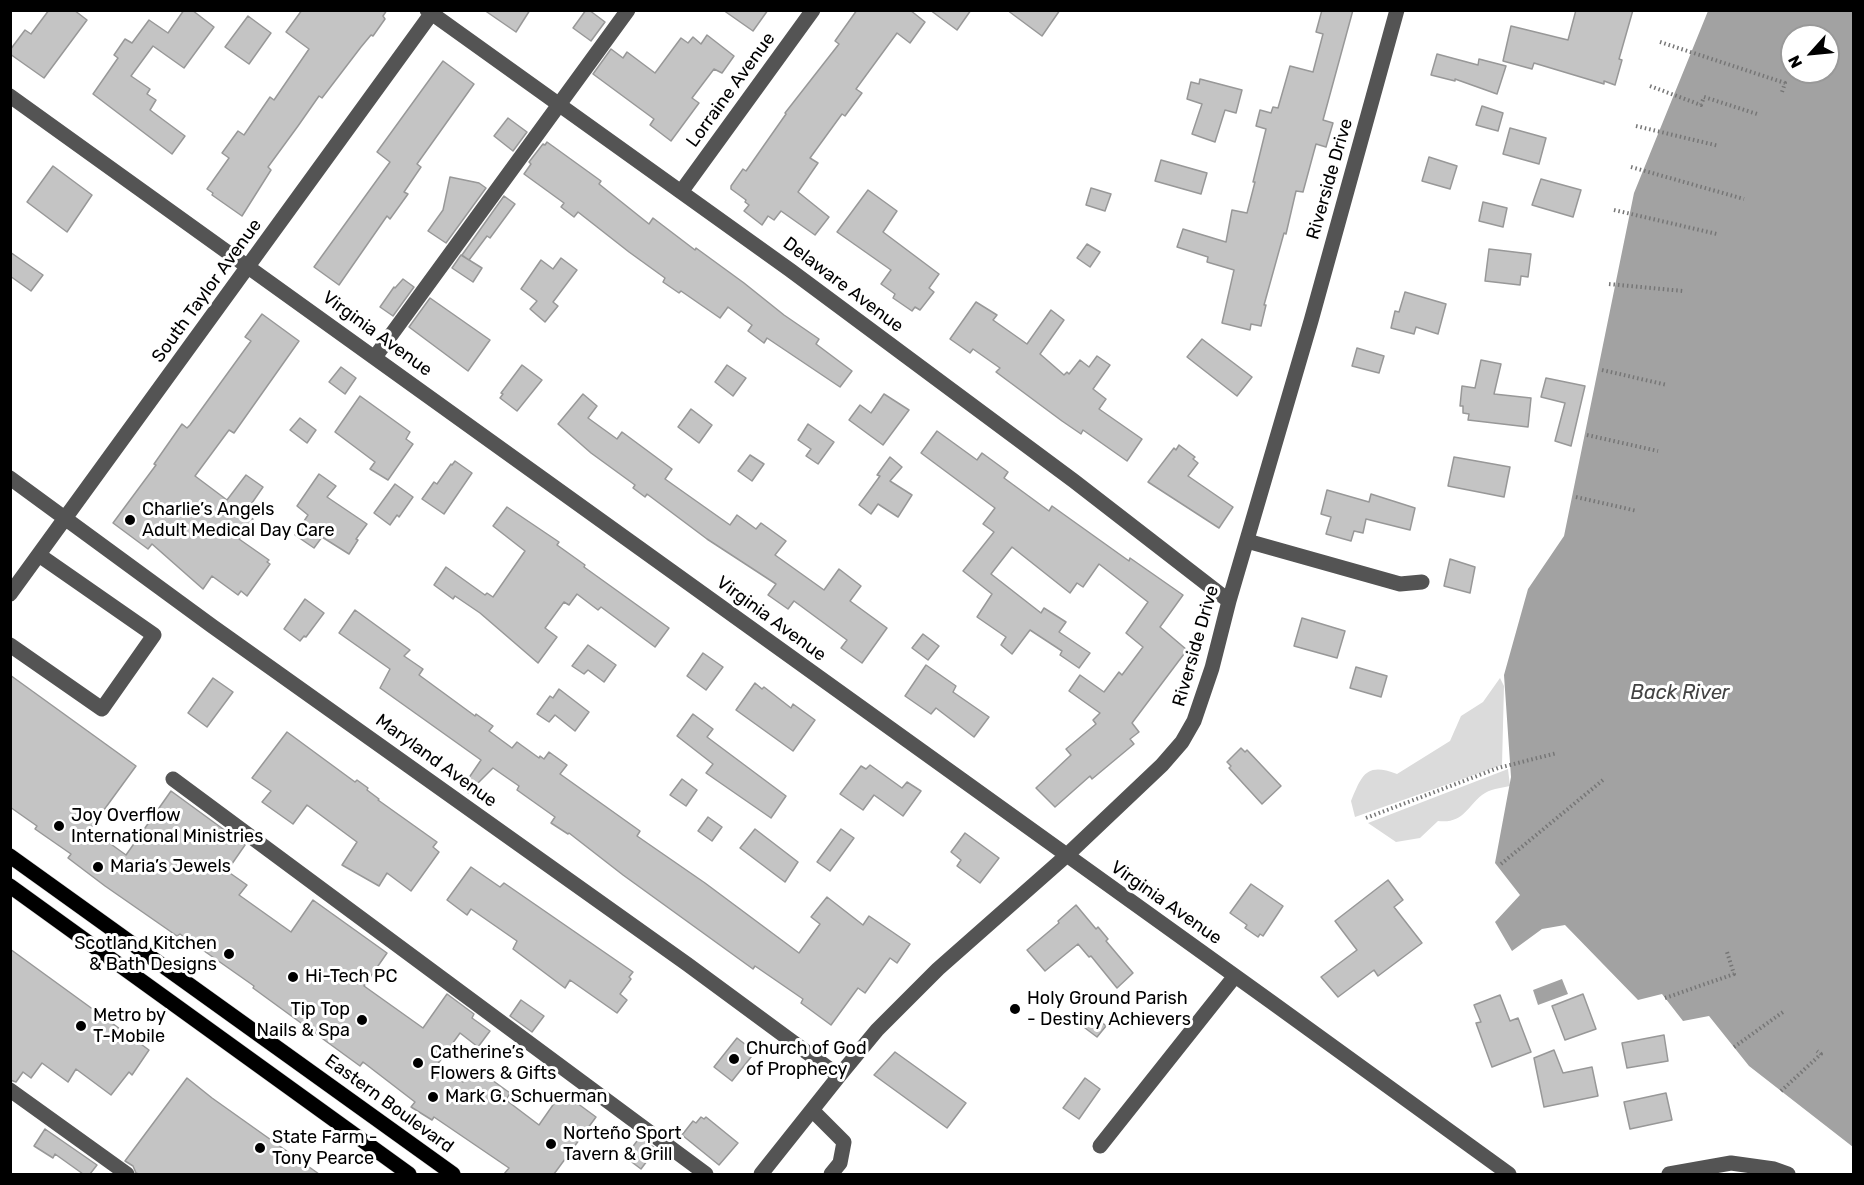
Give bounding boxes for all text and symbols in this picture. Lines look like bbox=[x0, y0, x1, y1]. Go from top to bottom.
north arrow bbox=[1780, 24, 1840, 84]
street label: Lorraine Avenue bbox=[682, 28, 780, 152]
text: N bbox=[1784, 52, 1806, 71]
street label: Riverside Drive bbox=[1302, 116, 1358, 242]
street label: South Taylor Avenue bbox=[148, 215, 266, 367]
street label: Delaware Avenue bbox=[779, 233, 907, 337]
street label: Virginia Avenue bbox=[318, 287, 436, 381]
place label: Charlie’s Angels Adult Medical Day Care bbox=[142, 499, 335, 542]
marker: Charlie’s Angels Adult Medical Day Care bbox=[123, 513, 137, 527]
street label: Virginia Avenue bbox=[712, 572, 830, 666]
street label: Riverside Drive bbox=[1168, 583, 1224, 709]
water label: Back River bbox=[1631, 681, 1729, 705]
street label: Maryland Avenue bbox=[371, 710, 501, 812]
place label: Joy Overflow International Ministries bbox=[71, 805, 263, 848]
marker: Joy Overflow International Ministries bbox=[52, 819, 66, 833]
place label: Maria’s Jewels bbox=[110, 856, 231, 878]
street label: Virginia Avenue bbox=[1106, 857, 1226, 949]
marker: Maria’s Jewels bbox=[91, 860, 105, 874]
place label: Scotland Kitchen & Bath Designs bbox=[74, 933, 217, 976]
marker: Scotland Kitchen & Bath Designs bbox=[222, 947, 236, 961]
place label: Hi-Tech PC bbox=[305, 966, 397, 988]
marker: Hi-Tech PC bbox=[286, 970, 300, 984]
place label: Holy Ground Parish - Destiny Achievers bbox=[1027, 988, 1191, 1030]
place label: Tip Top Nails & Spa bbox=[256, 999, 350, 1042]
marker: Holy Ground Parish - Destiny Achievers bbox=[1008, 1002, 1022, 1016]
place label: Metro by T-Mobile bbox=[93, 1005, 166, 1048]
marker: Tip Top Nails & Spa bbox=[355, 1013, 369, 1027]
marker: Metro by T-Mobile bbox=[74, 1019, 88, 1033]
place label: Church of God of Prophecy bbox=[746, 1038, 867, 1080]
place label: Catherine’s Flowers & Gifts bbox=[430, 1042, 556, 1084]
street label: Eastern Boulevard bbox=[321, 1050, 457, 1158]
marker: Church of God of Prophecy bbox=[727, 1052, 741, 1066]
marker: Catherine’s Flowers & Gifts bbox=[411, 1056, 425, 1070]
place label: Mark G. Schuerman bbox=[445, 1086, 607, 1108]
marker: Mark G. Schuerman bbox=[426, 1090, 440, 1104]
place label: Norteño Sport Tavern & Grill bbox=[563, 1123, 682, 1166]
place label: State Farm - Tony Pearce bbox=[272, 1127, 378, 1170]
marker: Norteño Sport Tavern & Grill bbox=[544, 1137, 558, 1151]
marker: State Farm - Tony Pearce bbox=[253, 1141, 267, 1155]

